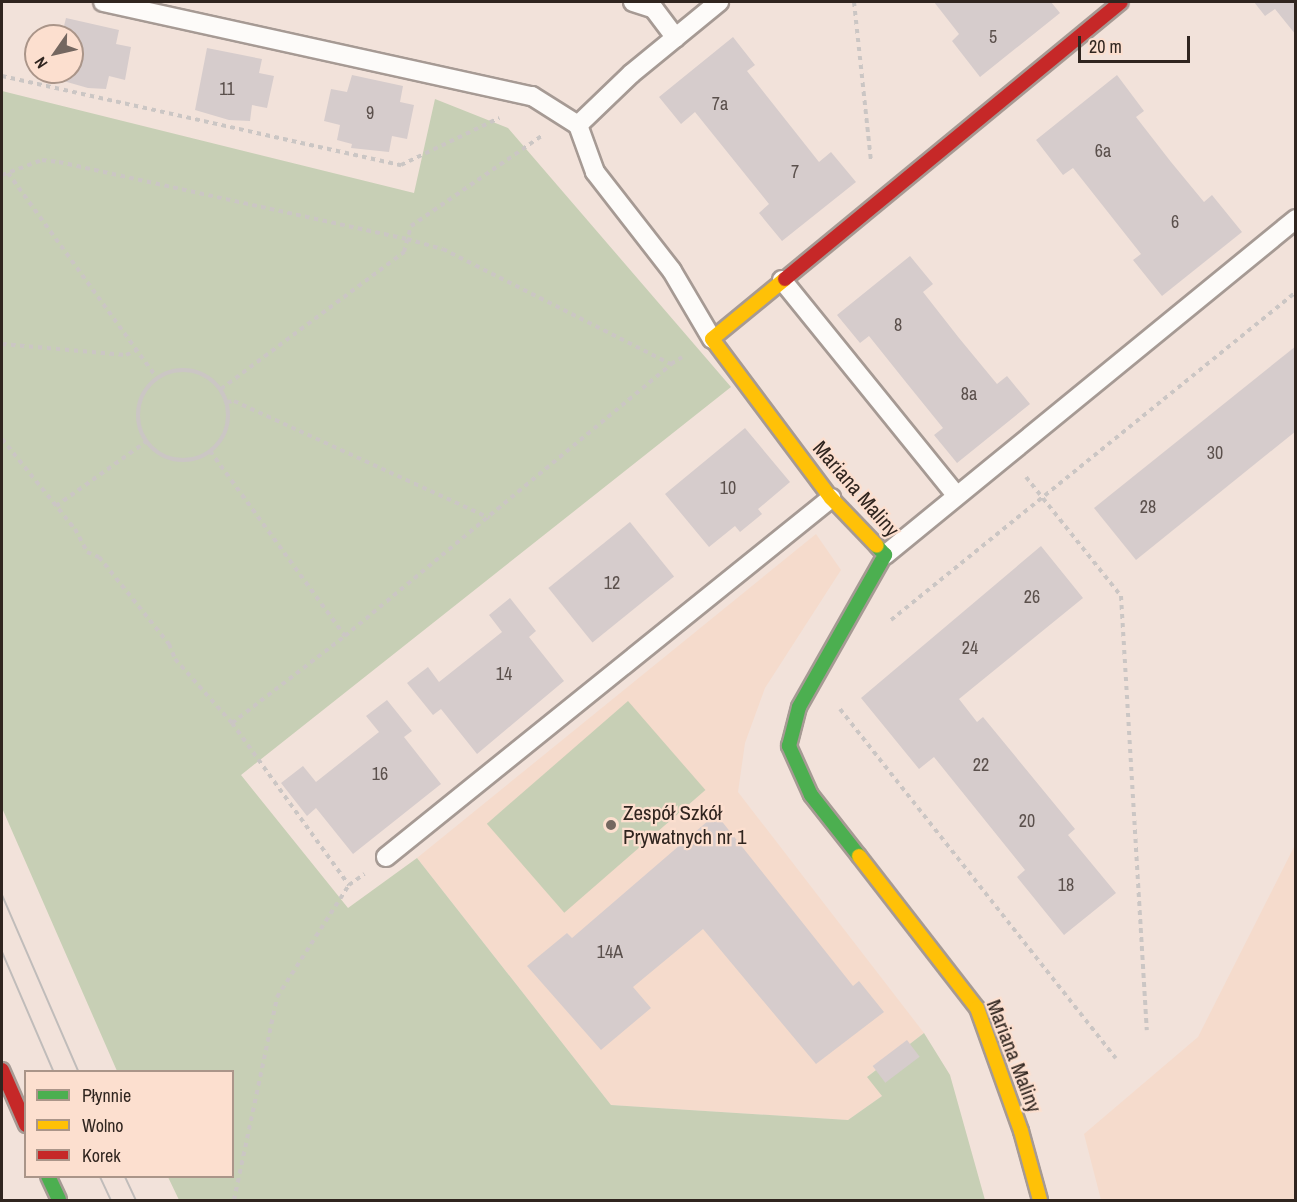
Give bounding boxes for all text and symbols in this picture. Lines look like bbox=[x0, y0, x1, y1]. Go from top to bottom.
north arrow bbox=[24, 24, 84, 84]
scale bar bbox=[1081, 24, 1194, 62]
house number: 5 bbox=[989, 26, 997, 48]
text: 20 m bbox=[1089, 34, 1122, 59]
text: N bbox=[29, 53, 53, 73]
house number: 11 bbox=[219, 78, 235, 100]
house number: 7a bbox=[712, 93, 728, 115]
house number: 9 bbox=[366, 102, 374, 124]
house number: 6a bbox=[1095, 140, 1111, 162]
house number: 7 bbox=[791, 161, 799, 183]
house number: 6 bbox=[1171, 211, 1179, 233]
house number: 8 bbox=[894, 314, 902, 336]
house number: 8a bbox=[961, 383, 977, 405]
street label: Mariana Maliny bbox=[808, 436, 904, 542]
house number: 30 bbox=[1207, 442, 1223, 464]
house number: 10 bbox=[720, 477, 736, 499]
house number: 28 bbox=[1140, 496, 1156, 518]
house number: 12 bbox=[604, 572, 620, 594]
house number: 26 bbox=[1024, 586, 1040, 608]
house number: 24 bbox=[962, 637, 978, 659]
house number: 14 bbox=[496, 663, 512, 685]
house number: 22 bbox=[973, 754, 989, 776]
house number: 16 bbox=[372, 763, 388, 785]
place label: Zespół Szkół Prywatnych nr 1 bbox=[623, 800, 746, 850]
house number: 20 bbox=[1019, 810, 1035, 832]
marker: Zespół Szkół Prywatnych nr 1 bbox=[604, 818, 618, 832]
house number: 18 bbox=[1058, 874, 1074, 896]
house number: 14A bbox=[597, 941, 623, 963]
street label: Mariana Maliny bbox=[981, 996, 1047, 1116]
legend bbox=[24, 1070, 234, 1178]
text: Płynnie bbox=[82, 1083, 131, 1108]
text: Wolno bbox=[82, 1113, 124, 1138]
text: Korek bbox=[82, 1143, 121, 1168]

